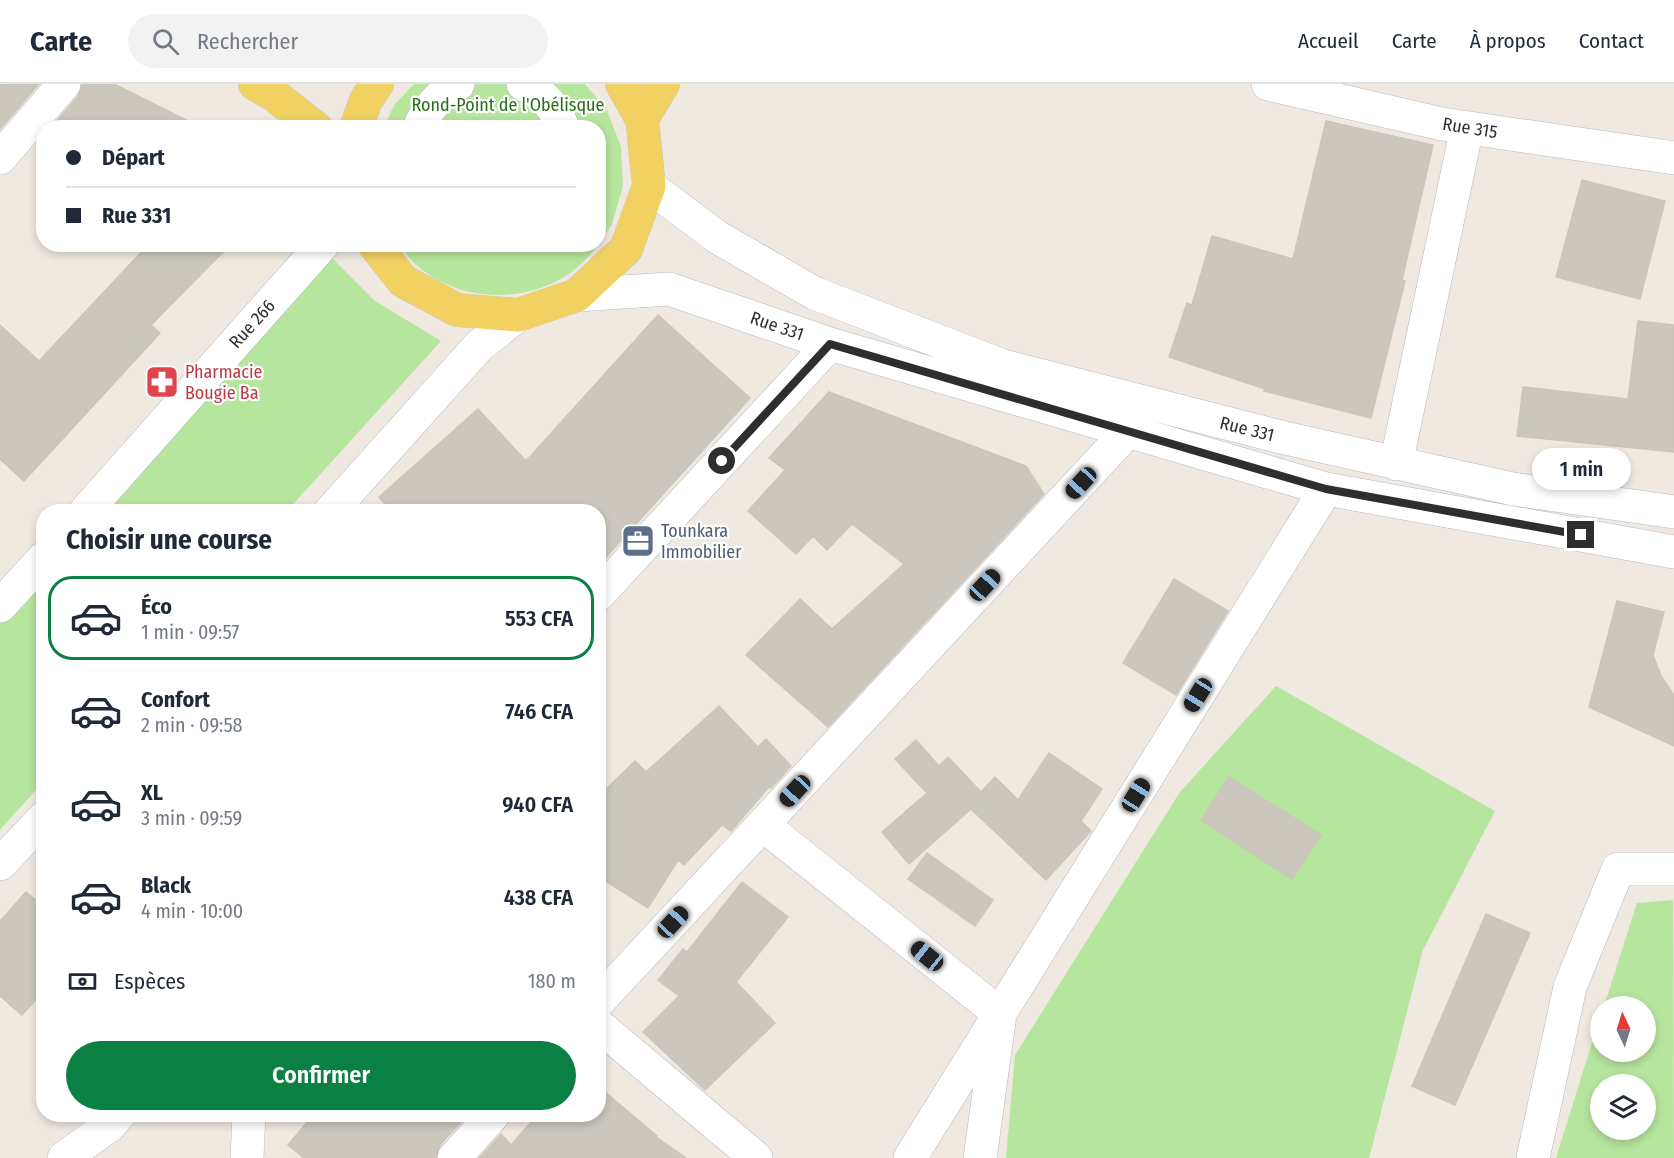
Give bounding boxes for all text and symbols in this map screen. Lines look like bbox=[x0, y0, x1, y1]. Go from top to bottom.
search box bbox=[128, 14, 548, 68]
text: Carte bbox=[30, 25, 92, 58]
icon: search bbox=[149, 25, 182, 58]
text: Rechercher bbox=[197, 28, 298, 55]
text: Accueil bbox=[1298, 28, 1359, 54]
text: Carte bbox=[1392, 28, 1437, 54]
text: À propos bbox=[1470, 28, 1546, 54]
text: Contact bbox=[1579, 28, 1644, 54]
park label: Rond-Point de l'Obélisque bbox=[412, 94, 605, 116]
street label: Rue 315 bbox=[1441, 113, 1499, 143]
text: Départ bbox=[102, 144, 165, 171]
text: Rue 331 bbox=[102, 202, 171, 229]
street label: Rue 266 bbox=[224, 295, 280, 353]
street label: Rue 331 bbox=[747, 307, 807, 345]
place label: Pharmacie Bougie Ba bbox=[185, 361, 263, 404]
pharmacy icon: Pharmacie Bougie Ba bbox=[144, 364, 180, 400]
street label: Rue 331 bbox=[1218, 412, 1276, 446]
route start bbox=[708, 447, 735, 474]
callout: 1 min bbox=[1532, 448, 1630, 490]
text: 1 min bbox=[1560, 457, 1603, 481]
car bbox=[1062, 464, 1100, 502]
place label: Tounkara Immobilier bbox=[661, 520, 742, 563]
route end bbox=[1567, 521, 1594, 548]
office icon: Tounkara Immobilier bbox=[620, 523, 656, 559]
text: Choisir une course bbox=[66, 524, 272, 556]
car bbox=[966, 566, 1004, 604]
icon: car bbox=[69, 591, 123, 645]
text: Éco bbox=[141, 593, 172, 620]
text: 553 CFA bbox=[505, 605, 573, 632]
text: 1 min · 09:57 bbox=[141, 620, 239, 644]
car bbox=[1181, 675, 1215, 715]
icon: car bbox=[69, 684, 123, 738]
text: Confort bbox=[141, 686, 210, 713]
text: 746 CFA bbox=[505, 698, 573, 725]
text: 2 min · 09:58 bbox=[141, 713, 243, 737]
car bbox=[776, 772, 814, 810]
car bbox=[1119, 775, 1153, 815]
icon: car bbox=[69, 777, 123, 831]
text: XL bbox=[141, 779, 163, 806]
text: 940 CFA bbox=[502, 791, 573, 818]
text: 3 min · 09:59 bbox=[141, 806, 242, 830]
icon: car bbox=[69, 870, 123, 924]
text: Black bbox=[141, 872, 191, 899]
text: 438 CFA bbox=[504, 884, 573, 911]
text: 4 min · 10:00 bbox=[141, 899, 243, 923]
car bbox=[654, 903, 692, 941]
car bbox=[907, 938, 947, 974]
icon: cash bbox=[66, 965, 99, 998]
text: Espèces bbox=[114, 968, 185, 995]
text: 180 m bbox=[528, 969, 576, 993]
north arrow bbox=[1590, 996, 1656, 1062]
map controls bbox=[1590, 996, 1656, 1140]
button: Confirmer bbox=[66, 1041, 576, 1110]
button: layers bbox=[1590, 1074, 1656, 1140]

